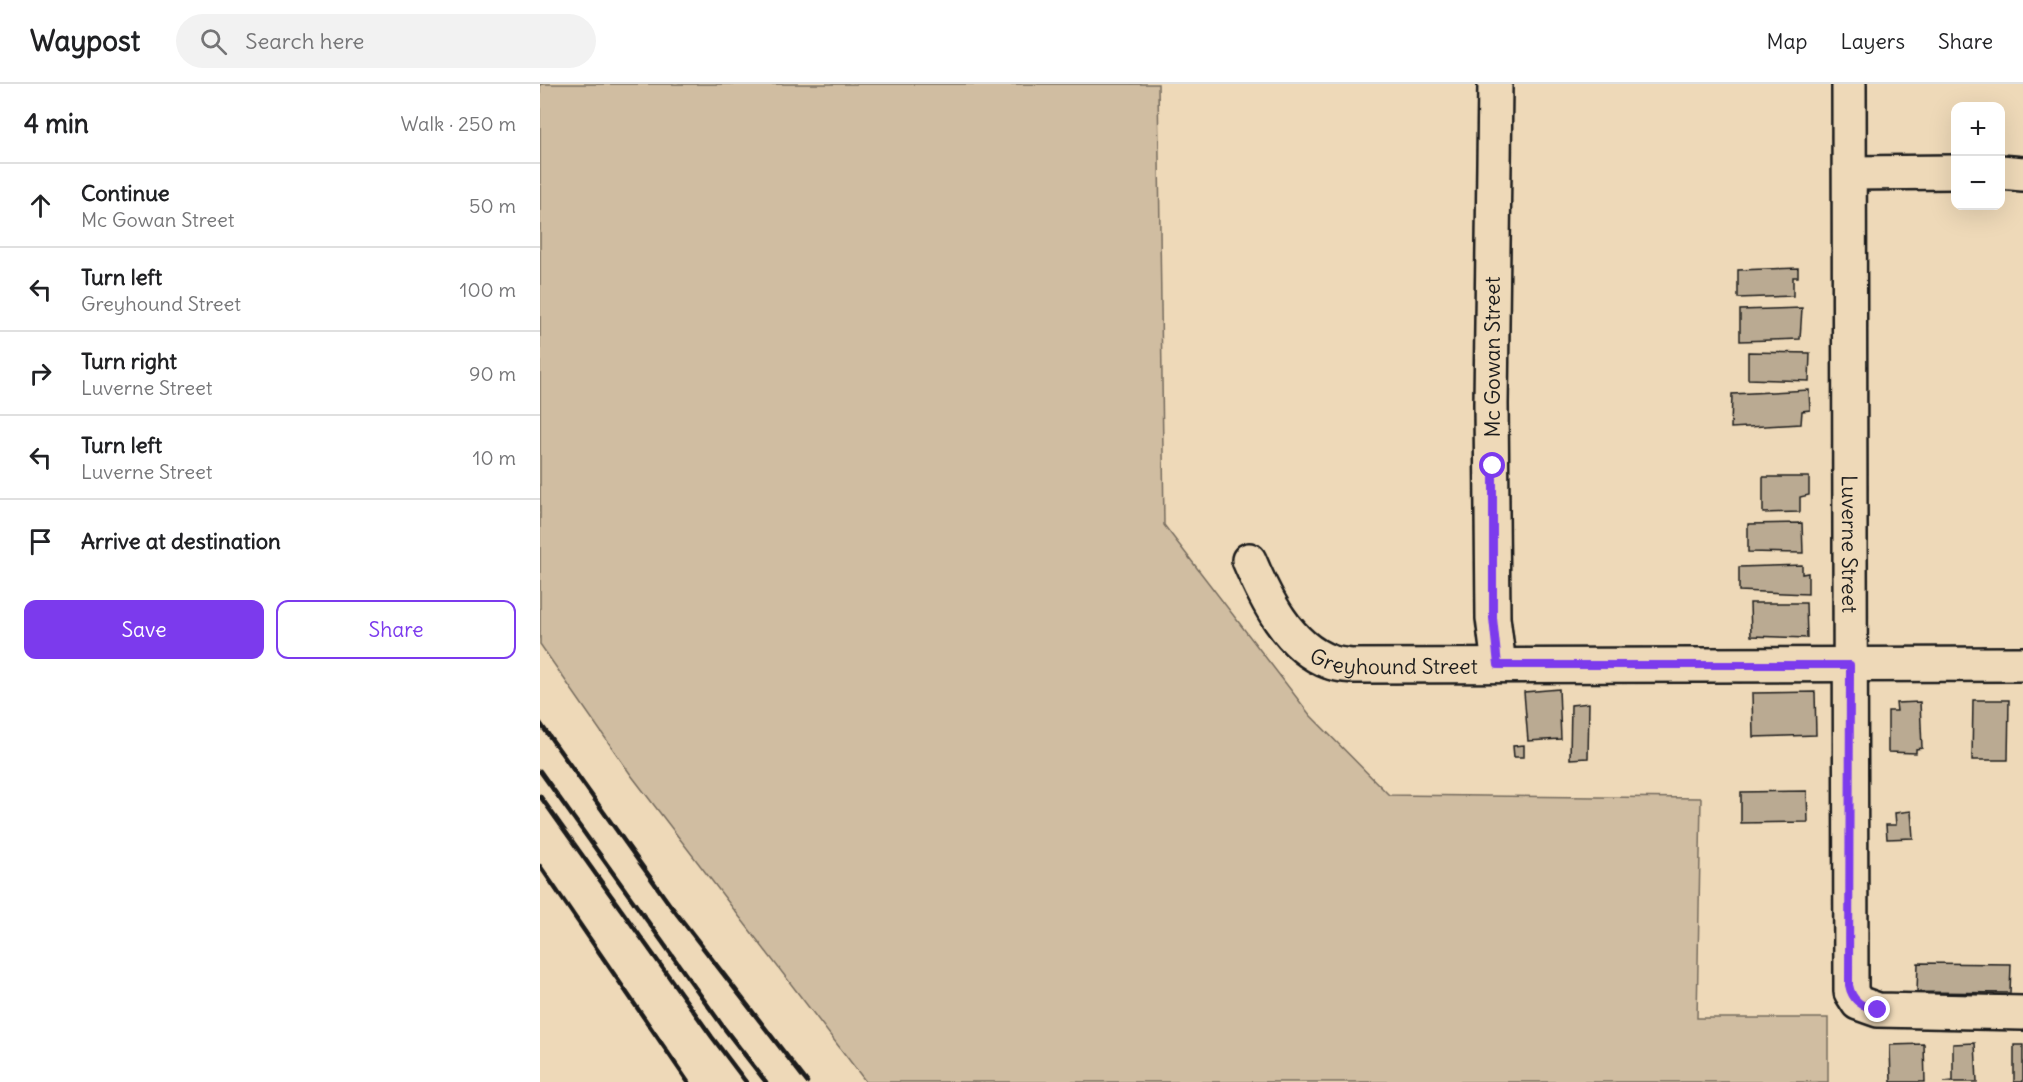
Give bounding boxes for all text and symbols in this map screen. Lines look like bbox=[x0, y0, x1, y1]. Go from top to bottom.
search box bbox=[176, 14, 596, 68]
text: Waypost bbox=[30, 23, 140, 59]
icon: search bbox=[197, 25, 230, 58]
text: Search here bbox=[245, 27, 364, 55]
text: Map bbox=[1767, 28, 1807, 55]
text: Layers bbox=[1840, 28, 1905, 55]
text: Share bbox=[1938, 28, 1993, 55]
map controls bbox=[1951, 102, 2005, 210]
button: + bbox=[1951, 102, 2005, 156]
text: 4 min bbox=[24, 107, 89, 140]
text: Walk · 250 m bbox=[401, 111, 516, 136]
button: − bbox=[1951, 156, 2005, 210]
text: Continue bbox=[81, 179, 170, 207]
icon: ahead bbox=[24, 189, 57, 222]
text: 50 m bbox=[469, 193, 516, 218]
text: Mc Gowan Street bbox=[81, 207, 235, 232]
text: Turn left bbox=[81, 263, 162, 291]
icon: left bbox=[24, 273, 57, 306]
street label: Mc Gowan Street bbox=[1479, 276, 1506, 438]
text: 100 m bbox=[459, 277, 516, 302]
text: Greyhound Street bbox=[81, 291, 241, 316]
text: Turn right bbox=[81, 347, 177, 375]
icon: right bbox=[24, 357, 57, 390]
text: 90 m bbox=[469, 361, 516, 386]
text: Luverne Street bbox=[81, 375, 212, 400]
text: Turn left bbox=[81, 431, 162, 459]
icon: left bbox=[24, 441, 57, 474]
text: 10 m bbox=[473, 445, 516, 470]
route start bbox=[1479, 452, 1505, 478]
text: Luverne Street bbox=[81, 459, 212, 484]
street label: Luverne Street bbox=[1836, 475, 1864, 613]
icon: arrive bbox=[24, 525, 57, 558]
text: Arrive at destination bbox=[81, 527, 281, 555]
button: Save bbox=[24, 600, 264, 659]
button: Share bbox=[276, 600, 516, 659]
street label: Greyhound Street bbox=[1305, 641, 1478, 680]
route end bbox=[1864, 996, 1890, 1022]

